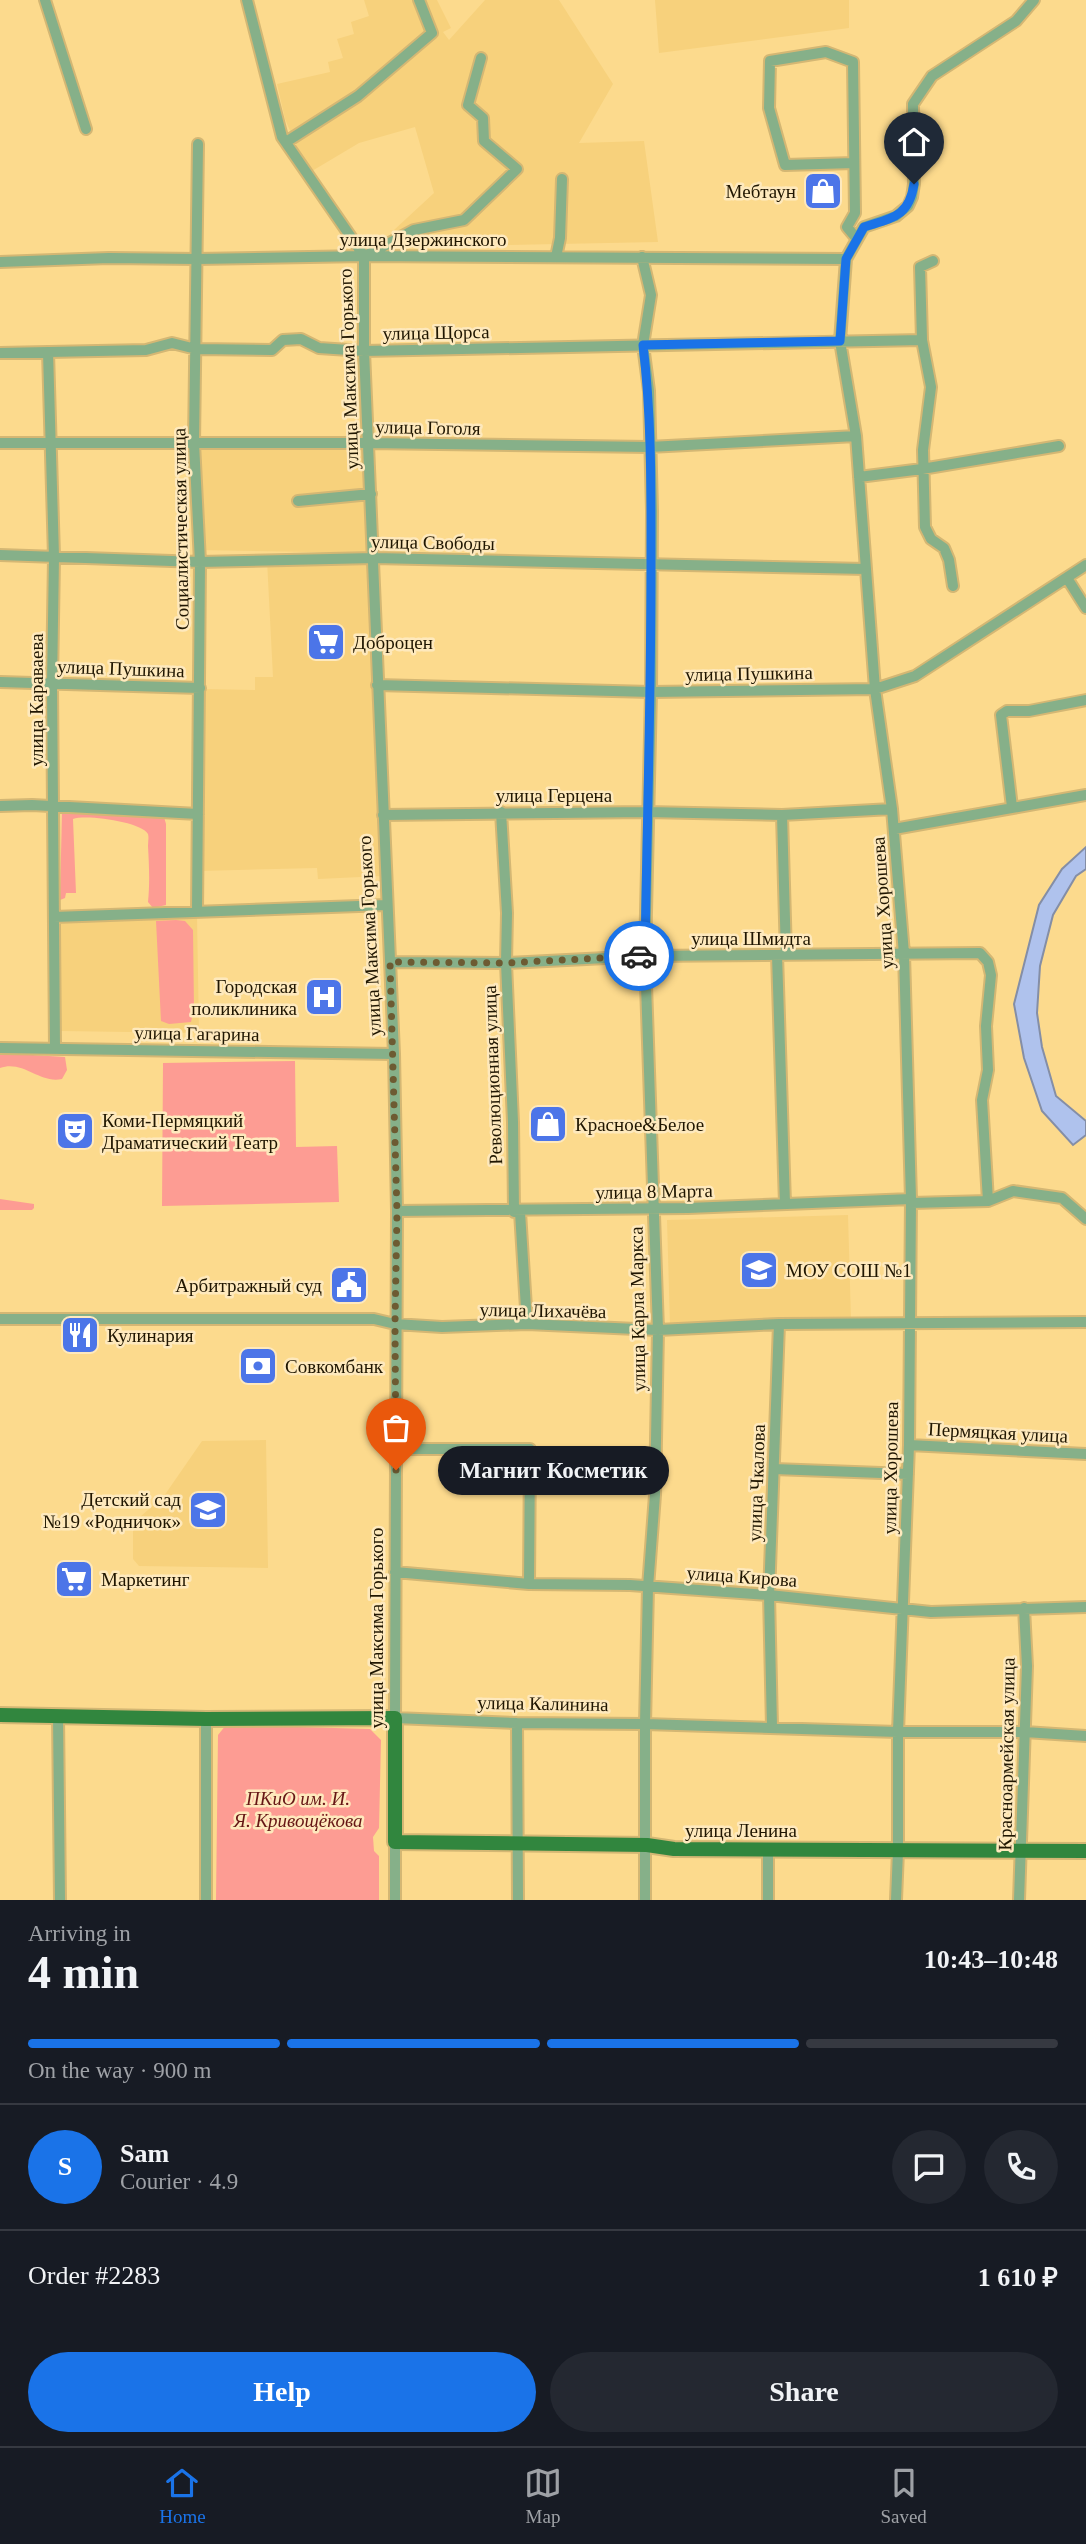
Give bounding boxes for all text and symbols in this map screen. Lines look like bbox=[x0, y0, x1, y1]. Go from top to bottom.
pin bbox=[884, 112, 944, 184]
icon: home bbox=[895, 123, 933, 161]
shop icon: Мебтаун bbox=[802, 170, 844, 212]
place label: Мебтаун bbox=[726, 181, 796, 202]
street label: улица Дзержинского bbox=[339, 229, 507, 250]
street label: улица Максима Горького bbox=[334, 268, 363, 470]
street label: улица Щорса bbox=[382, 321, 490, 344]
street label: улица Гоголя bbox=[375, 416, 481, 439]
street label: Социалистическая улица bbox=[168, 427, 193, 630]
street label: улица Свободы bbox=[371, 531, 495, 554]
supermarket icon: Доброцен bbox=[305, 621, 347, 663]
place label: Доброцен bbox=[353, 632, 433, 653]
street label: улица Караваева bbox=[26, 633, 47, 767]
street label: улица Пушкина bbox=[57, 656, 186, 681]
street label: улица Пушкина bbox=[685, 662, 814, 685]
street label: улица Герцена bbox=[496, 785, 613, 806]
street label: улица Максима Горького bbox=[354, 835, 385, 1037]
street label: улица Хорошева bbox=[867, 835, 898, 970]
courier bbox=[604, 921, 674, 991]
street label: улица Шмидта bbox=[691, 928, 811, 949]
icon: car bbox=[620, 937, 658, 975]
place label: Городская поликлиника bbox=[191, 976, 298, 1019]
hospital icon: Городская поликлиника bbox=[303, 976, 345, 1018]
street label: Революционная улица bbox=[479, 984, 506, 1165]
street label: улица Гагарина bbox=[134, 1022, 260, 1045]
shop icon: Красное&Белое bbox=[527, 1103, 569, 1145]
theatre icon: Коми-Пермяцкий Драматический Театр bbox=[54, 1110, 96, 1152]
place label: Коми-Пермяцкий Драматический Театр bbox=[102, 1110, 278, 1153]
place label: Красное&Белое bbox=[575, 1114, 704, 1135]
street label: улица 8 Марта bbox=[595, 1180, 713, 1203]
street label: улица Карла Маркса bbox=[626, 1226, 649, 1392]
school or university icon: МОУ СОШ №1 bbox=[738, 1249, 780, 1291]
place label: МОУ СОШ №1 bbox=[786, 1260, 912, 1281]
public building icon: Арбитражный суд bbox=[328, 1264, 370, 1306]
place label: Арбитражный суд bbox=[175, 1275, 322, 1296]
street label: улица Лихачёва bbox=[479, 1299, 607, 1322]
restaurant icon: Кулинария bbox=[59, 1314, 101, 1356]
place label: Кулинария bbox=[107, 1325, 194, 1346]
bank icon: Совкомбанк bbox=[237, 1345, 279, 1387]
place label: Совкомбанк bbox=[285, 1356, 384, 1377]
pin bbox=[366, 1398, 426, 1470]
street label: улица Хорошева bbox=[879, 1401, 902, 1535]
icon: bag bbox=[377, 1409, 415, 1447]
street label: Пермяцкая улица bbox=[927, 1418, 1069, 1447]
street label: улица Чкалова bbox=[744, 1423, 769, 1542]
callout: Магнит Косметик bbox=[438, 1446, 669, 1494]
text: Магнит Косметик bbox=[459, 1458, 648, 1483]
place label: Детский сад №19 «Родничок» bbox=[43, 1489, 181, 1532]
school or university icon: Детский сад №19 «Родничок» bbox=[187, 1489, 229, 1531]
street label: улица Максима Горького bbox=[366, 1528, 387, 1729]
supermarket icon: Маркетинг bbox=[53, 1558, 95, 1600]
street label: улица Кирова bbox=[686, 1562, 798, 1591]
place label: Маркетинг bbox=[101, 1569, 190, 1590]
street label: Красноармейская улица bbox=[994, 1657, 1019, 1851]
street label: улица Калинина bbox=[477, 1692, 609, 1715]
park label: ПКиО им. И. Я. Кривощёкова bbox=[232, 1788, 363, 1831]
street label: улица Ленина bbox=[685, 1820, 797, 1841]
text: Arriving in bbox=[28, 1921, 131, 1946]
text: 10:43–10:48 bbox=[924, 1945, 1058, 1974]
text: 4 min bbox=[28, 1947, 139, 1998]
text: On the way · 900 m bbox=[28, 2058, 211, 2083]
button: chat bbox=[892, 2130, 966, 2204]
button: phone bbox=[984, 2130, 1058, 2204]
text: Sam bbox=[120, 2139, 169, 2168]
text: S bbox=[58, 2152, 72, 2181]
text: Courier · 4.9 bbox=[120, 2169, 238, 2194]
text: Order #2283 bbox=[28, 2261, 160, 2290]
text: 1 610 ₽ bbox=[978, 2263, 1058, 2292]
button: Help bbox=[28, 2352, 536, 2432]
button: Share bbox=[550, 2352, 1058, 2432]
tab: Home bbox=[159, 2464, 206, 2528]
tab: Map bbox=[524, 2464, 562, 2528]
tab: Saved bbox=[880, 2464, 927, 2528]

